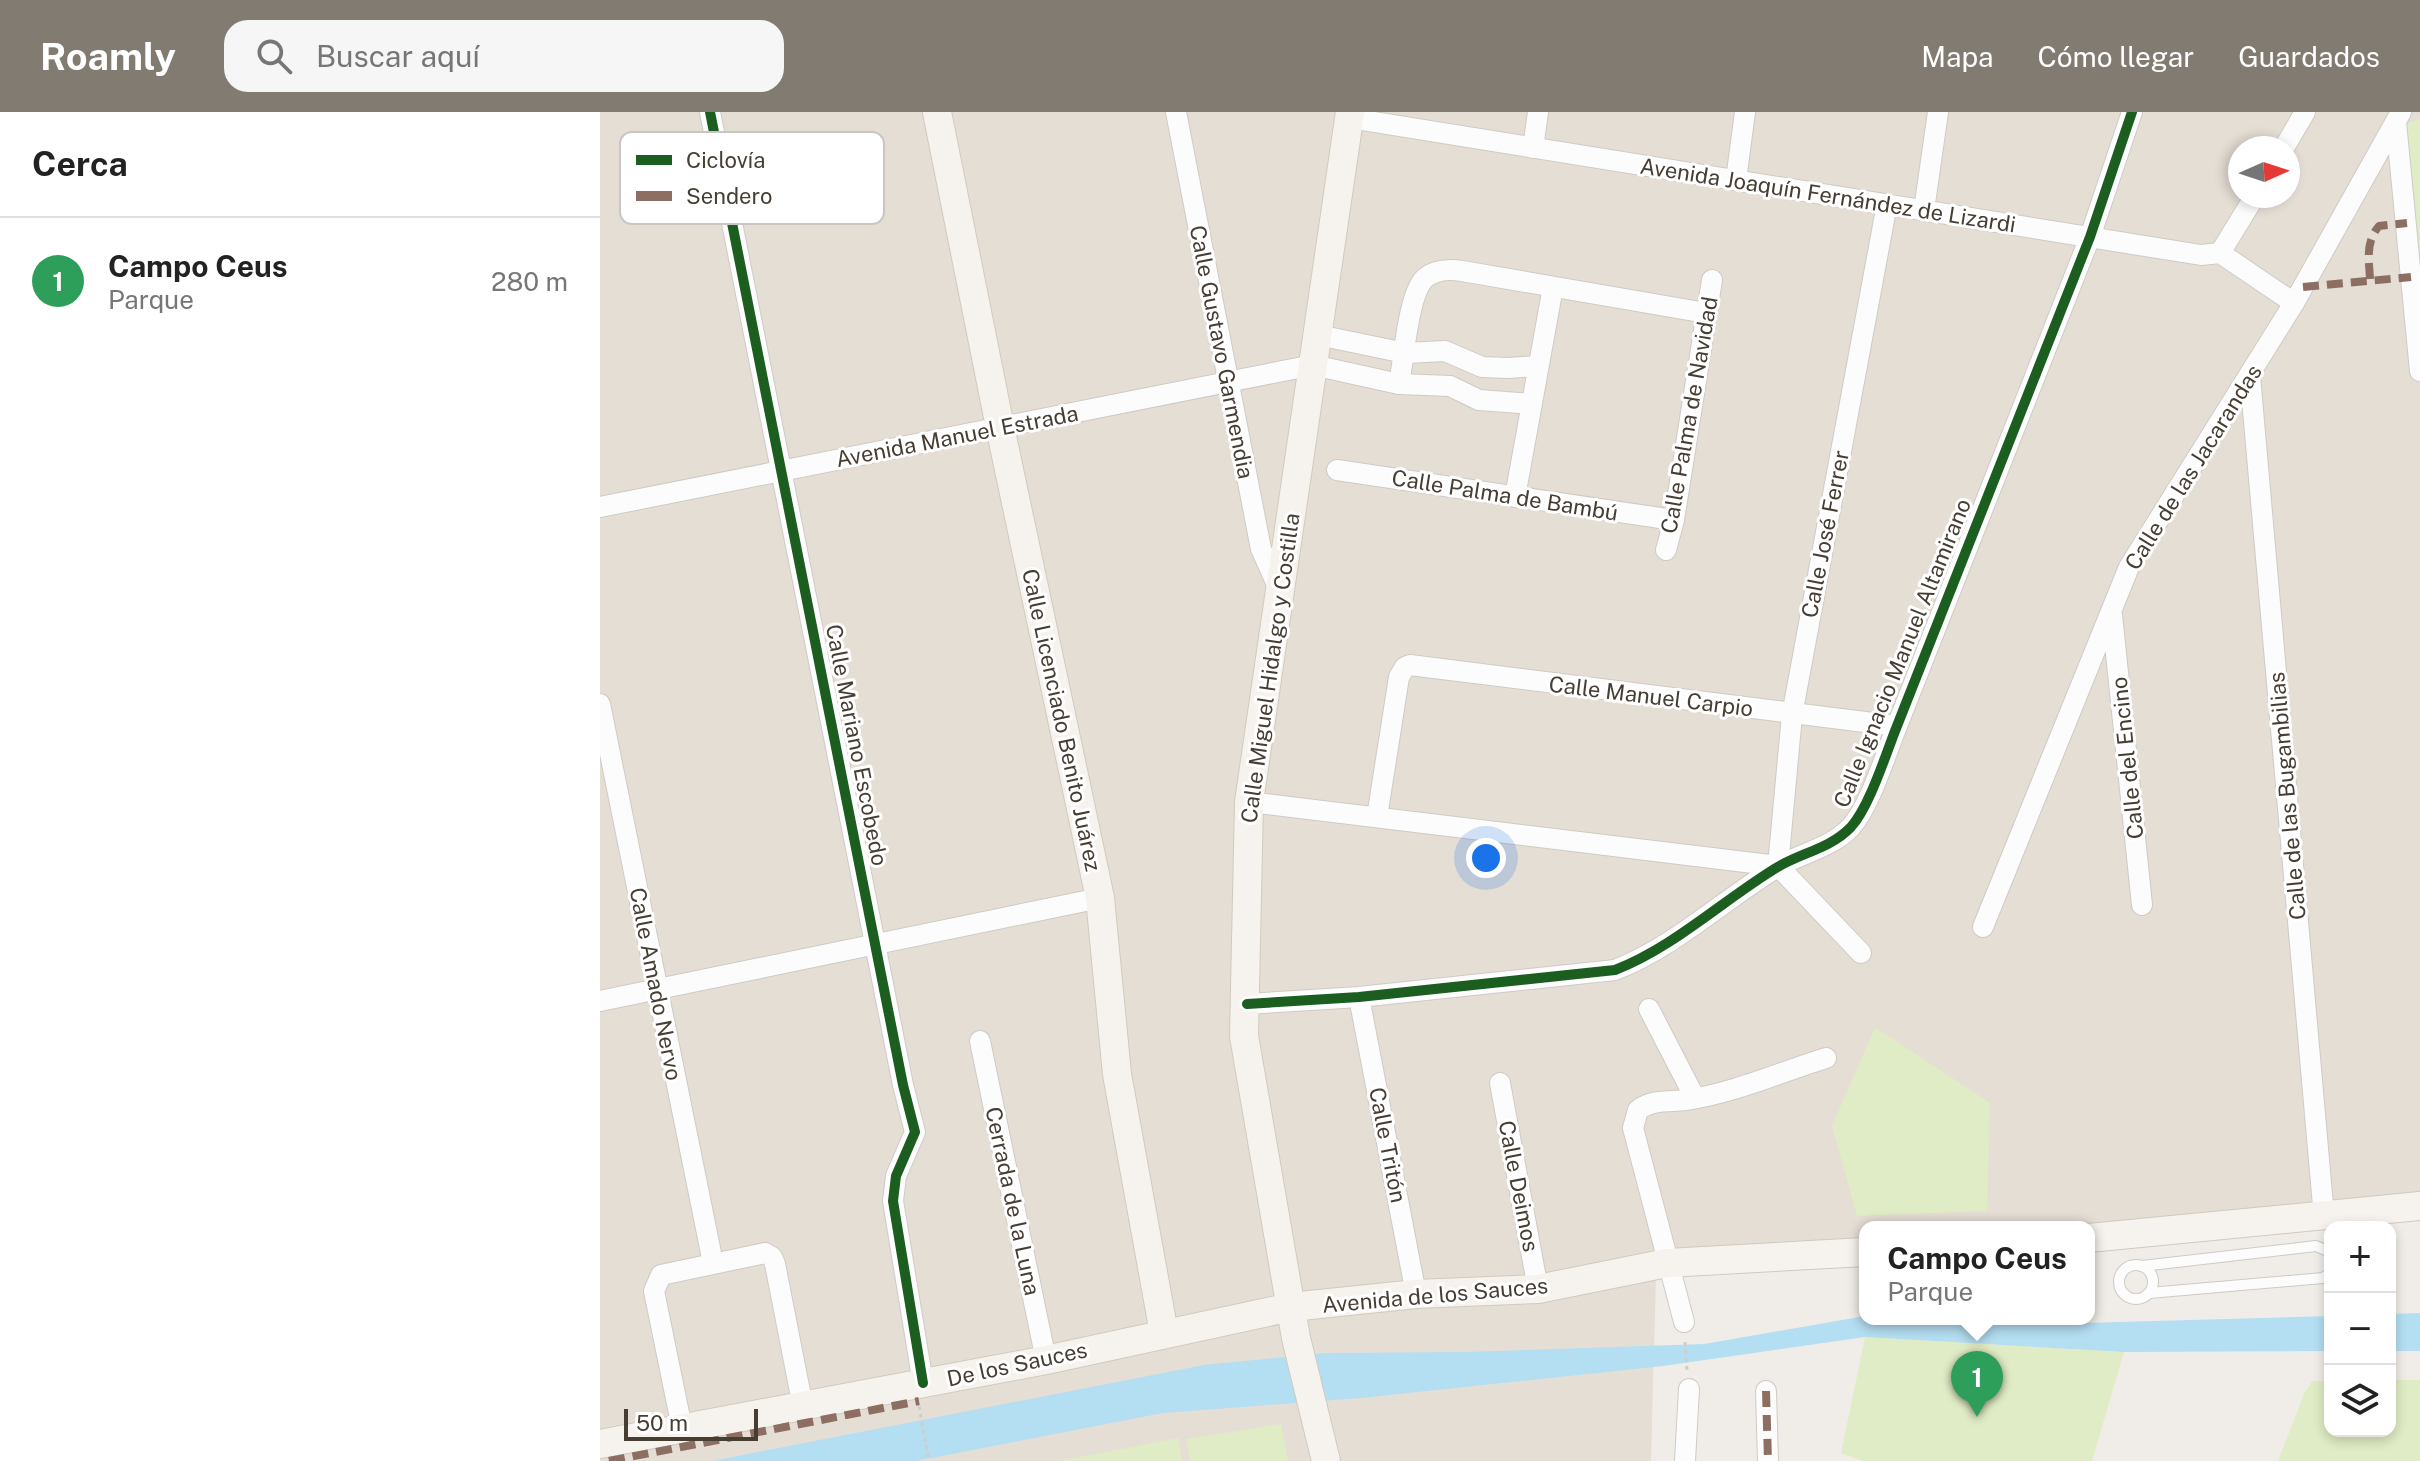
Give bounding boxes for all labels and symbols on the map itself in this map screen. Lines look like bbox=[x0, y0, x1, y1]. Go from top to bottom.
legend bbox=[620, 132, 884, 224]
north arrow bbox=[2228, 136, 2300, 208]
text: Ciclovía bbox=[686, 147, 765, 173]
street label: Avenida Joaquín Fernández de Lizardi bbox=[1638, 152, 2018, 238]
text: Sendero bbox=[686, 183, 772, 209]
street label: Calle Gustavo Garmendia bbox=[1185, 223, 1259, 481]
street label: Calle Palma de Navidad bbox=[1655, 295, 1723, 535]
street label: Calle de las Jacarandas bbox=[2119, 360, 2267, 574]
street label: Avenida Manuel Estrada bbox=[834, 400, 1080, 472]
street label: Calle José Ferrer bbox=[1796, 448, 1854, 620]
street label: Calle Palma de Bambú bbox=[1390, 464, 1620, 526]
street label: Calle Ignacio Manuel Altamirano bbox=[1828, 495, 1976, 811]
street label: Calle Miguel Hidalgo y Costilla bbox=[1235, 511, 1305, 825]
street label: Calle Licenciado Benito Juárez bbox=[1017, 566, 1107, 874]
street label: Calle Mariano Escobedo bbox=[821, 622, 893, 868]
street label: Calle Manuel Carpio bbox=[1547, 671, 1755, 721]
street label: Calle de las Bugambilias bbox=[2263, 671, 2311, 921]
street label: Calle del Encino bbox=[2106, 675, 2148, 841]
your location bbox=[1466, 838, 1506, 878]
street label: Calle Amado Nervo bbox=[625, 885, 687, 1083]
street label: Calle Tritón bbox=[1364, 1085, 1412, 1205]
street label: Cerrada de la Luna bbox=[980, 1104, 1046, 1298]
street label: Calle Deimos bbox=[1494, 1118, 1544, 1254]
street label: Avenida de los Sauces bbox=[1321, 1272, 1549, 1318]
street label: De los Sauces bbox=[944, 1336, 1090, 1392]
pin: 1 bbox=[1951, 1351, 2003, 1417]
scale bar bbox=[624, 1405, 758, 1441]

